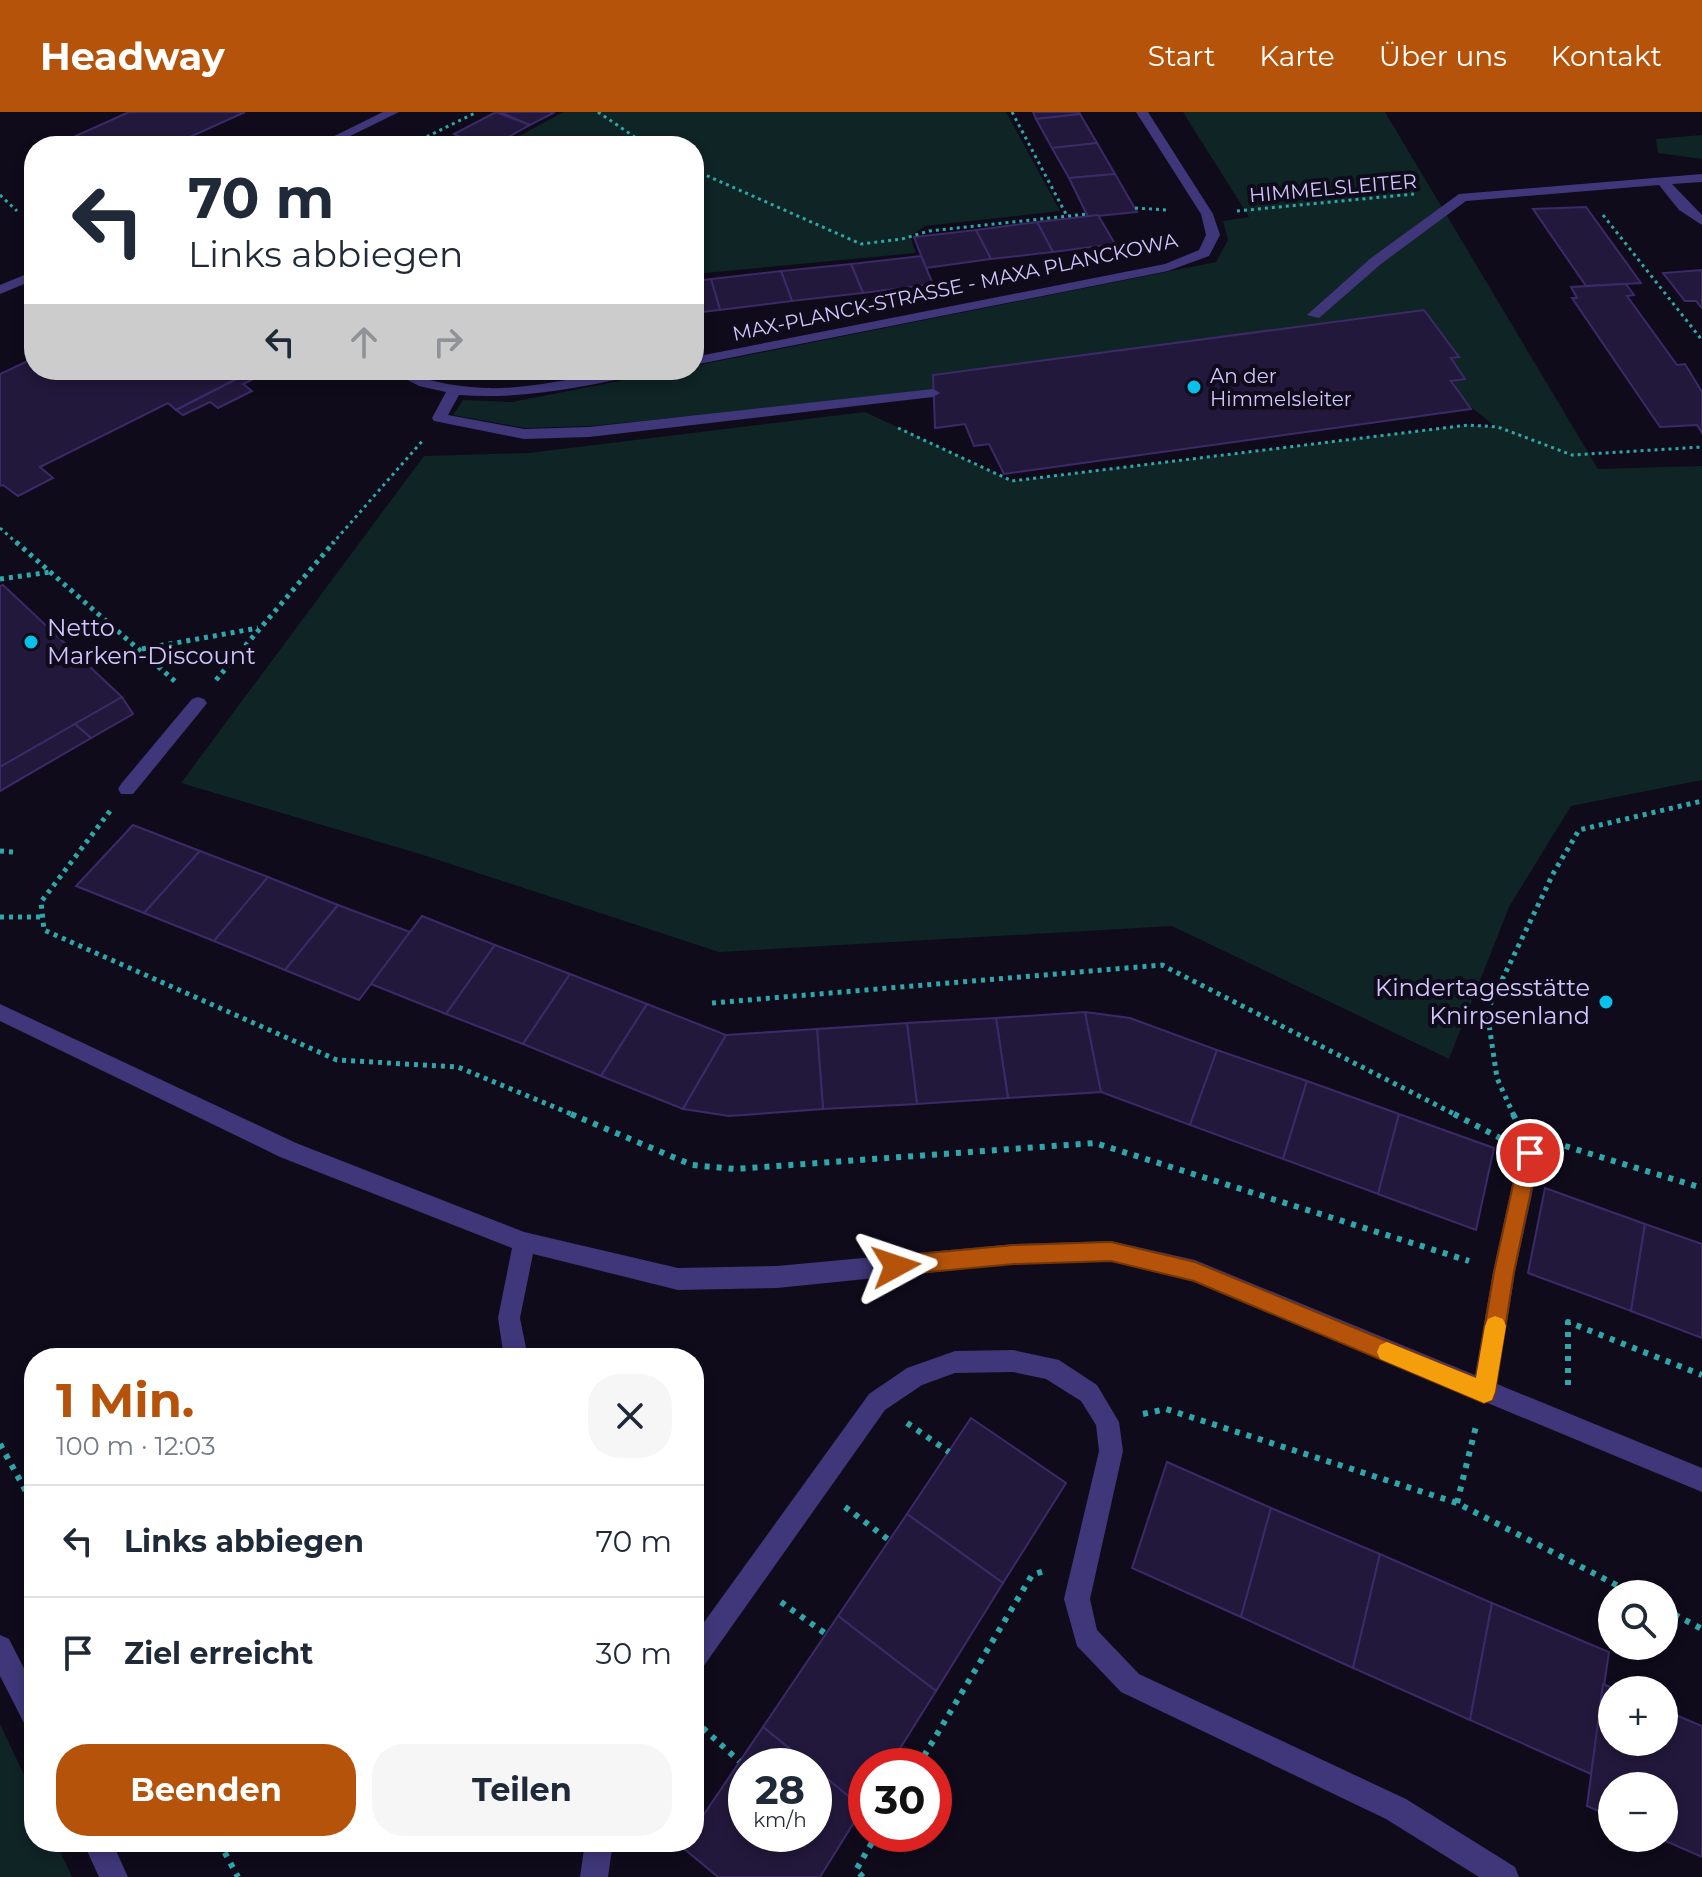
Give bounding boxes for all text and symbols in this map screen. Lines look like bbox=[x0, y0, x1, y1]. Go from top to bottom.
text: Headway bbox=[40, 33, 225, 80]
text: Start bbox=[1148, 39, 1215, 73]
text: Karte bbox=[1259, 39, 1335, 73]
text: Über uns bbox=[1379, 39, 1507, 73]
text: Kontakt bbox=[1551, 39, 1662, 73]
text: 70 m bbox=[188, 164, 334, 232]
icon: left bbox=[56, 168, 160, 272]
street label: HIMMELSLEITER bbox=[1248, 169, 1418, 207]
street label: MAX-PLANCK-STRASSE - MAXA PLANCKOWA bbox=[730, 228, 1180, 346]
text: Links abbiegen bbox=[188, 232, 463, 276]
icon: left bbox=[258, 320, 302, 364]
icon: ahead bbox=[342, 320, 386, 364]
icon: right bbox=[426, 320, 470, 364]
place label: An der Himmelsleiter bbox=[1210, 364, 1352, 411]
marker: An der Himmelsleiter bbox=[1185, 378, 1203, 396]
place label: Netto Marken-Discount bbox=[47, 613, 256, 670]
marker: Netto Marken-Discount bbox=[22, 633, 40, 651]
place label: Kindertagesstätte Knirpsenland bbox=[1375, 973, 1590, 1030]
marker: Kindertagesstätte Knirpsenland bbox=[1597, 993, 1615, 1011]
pin bbox=[1496, 1119, 1564, 1187]
icon: arrive bbox=[1508, 1131, 1552, 1175]
position arrow bbox=[854, 1224, 938, 1308]
text: 1 Min. bbox=[56, 1371, 194, 1429]
button: close bbox=[588, 1374, 672, 1458]
text: 100 m · 12:03 bbox=[56, 1430, 216, 1462]
icon: left bbox=[56, 1519, 100, 1563]
text: Links abbiegen bbox=[124, 1523, 364, 1560]
text: 70 m bbox=[595, 1523, 672, 1560]
map controls bbox=[1598, 1580, 1678, 1852]
button: search bbox=[1598, 1580, 1678, 1660]
icon: arrive bbox=[56, 1631, 100, 1675]
text: Ziel erreicht bbox=[124, 1635, 313, 1672]
text: 30 m bbox=[596, 1635, 672, 1672]
button: + bbox=[1598, 1676, 1678, 1756]
button: Beenden bbox=[56, 1744, 356, 1836]
button: Teilen bbox=[372, 1744, 672, 1836]
speed limit sign: 30 bbox=[848, 1748, 952, 1852]
text: 28 bbox=[755, 1765, 805, 1814]
button: − bbox=[1598, 1772, 1678, 1852]
text: km/h bbox=[753, 1808, 807, 1832]

